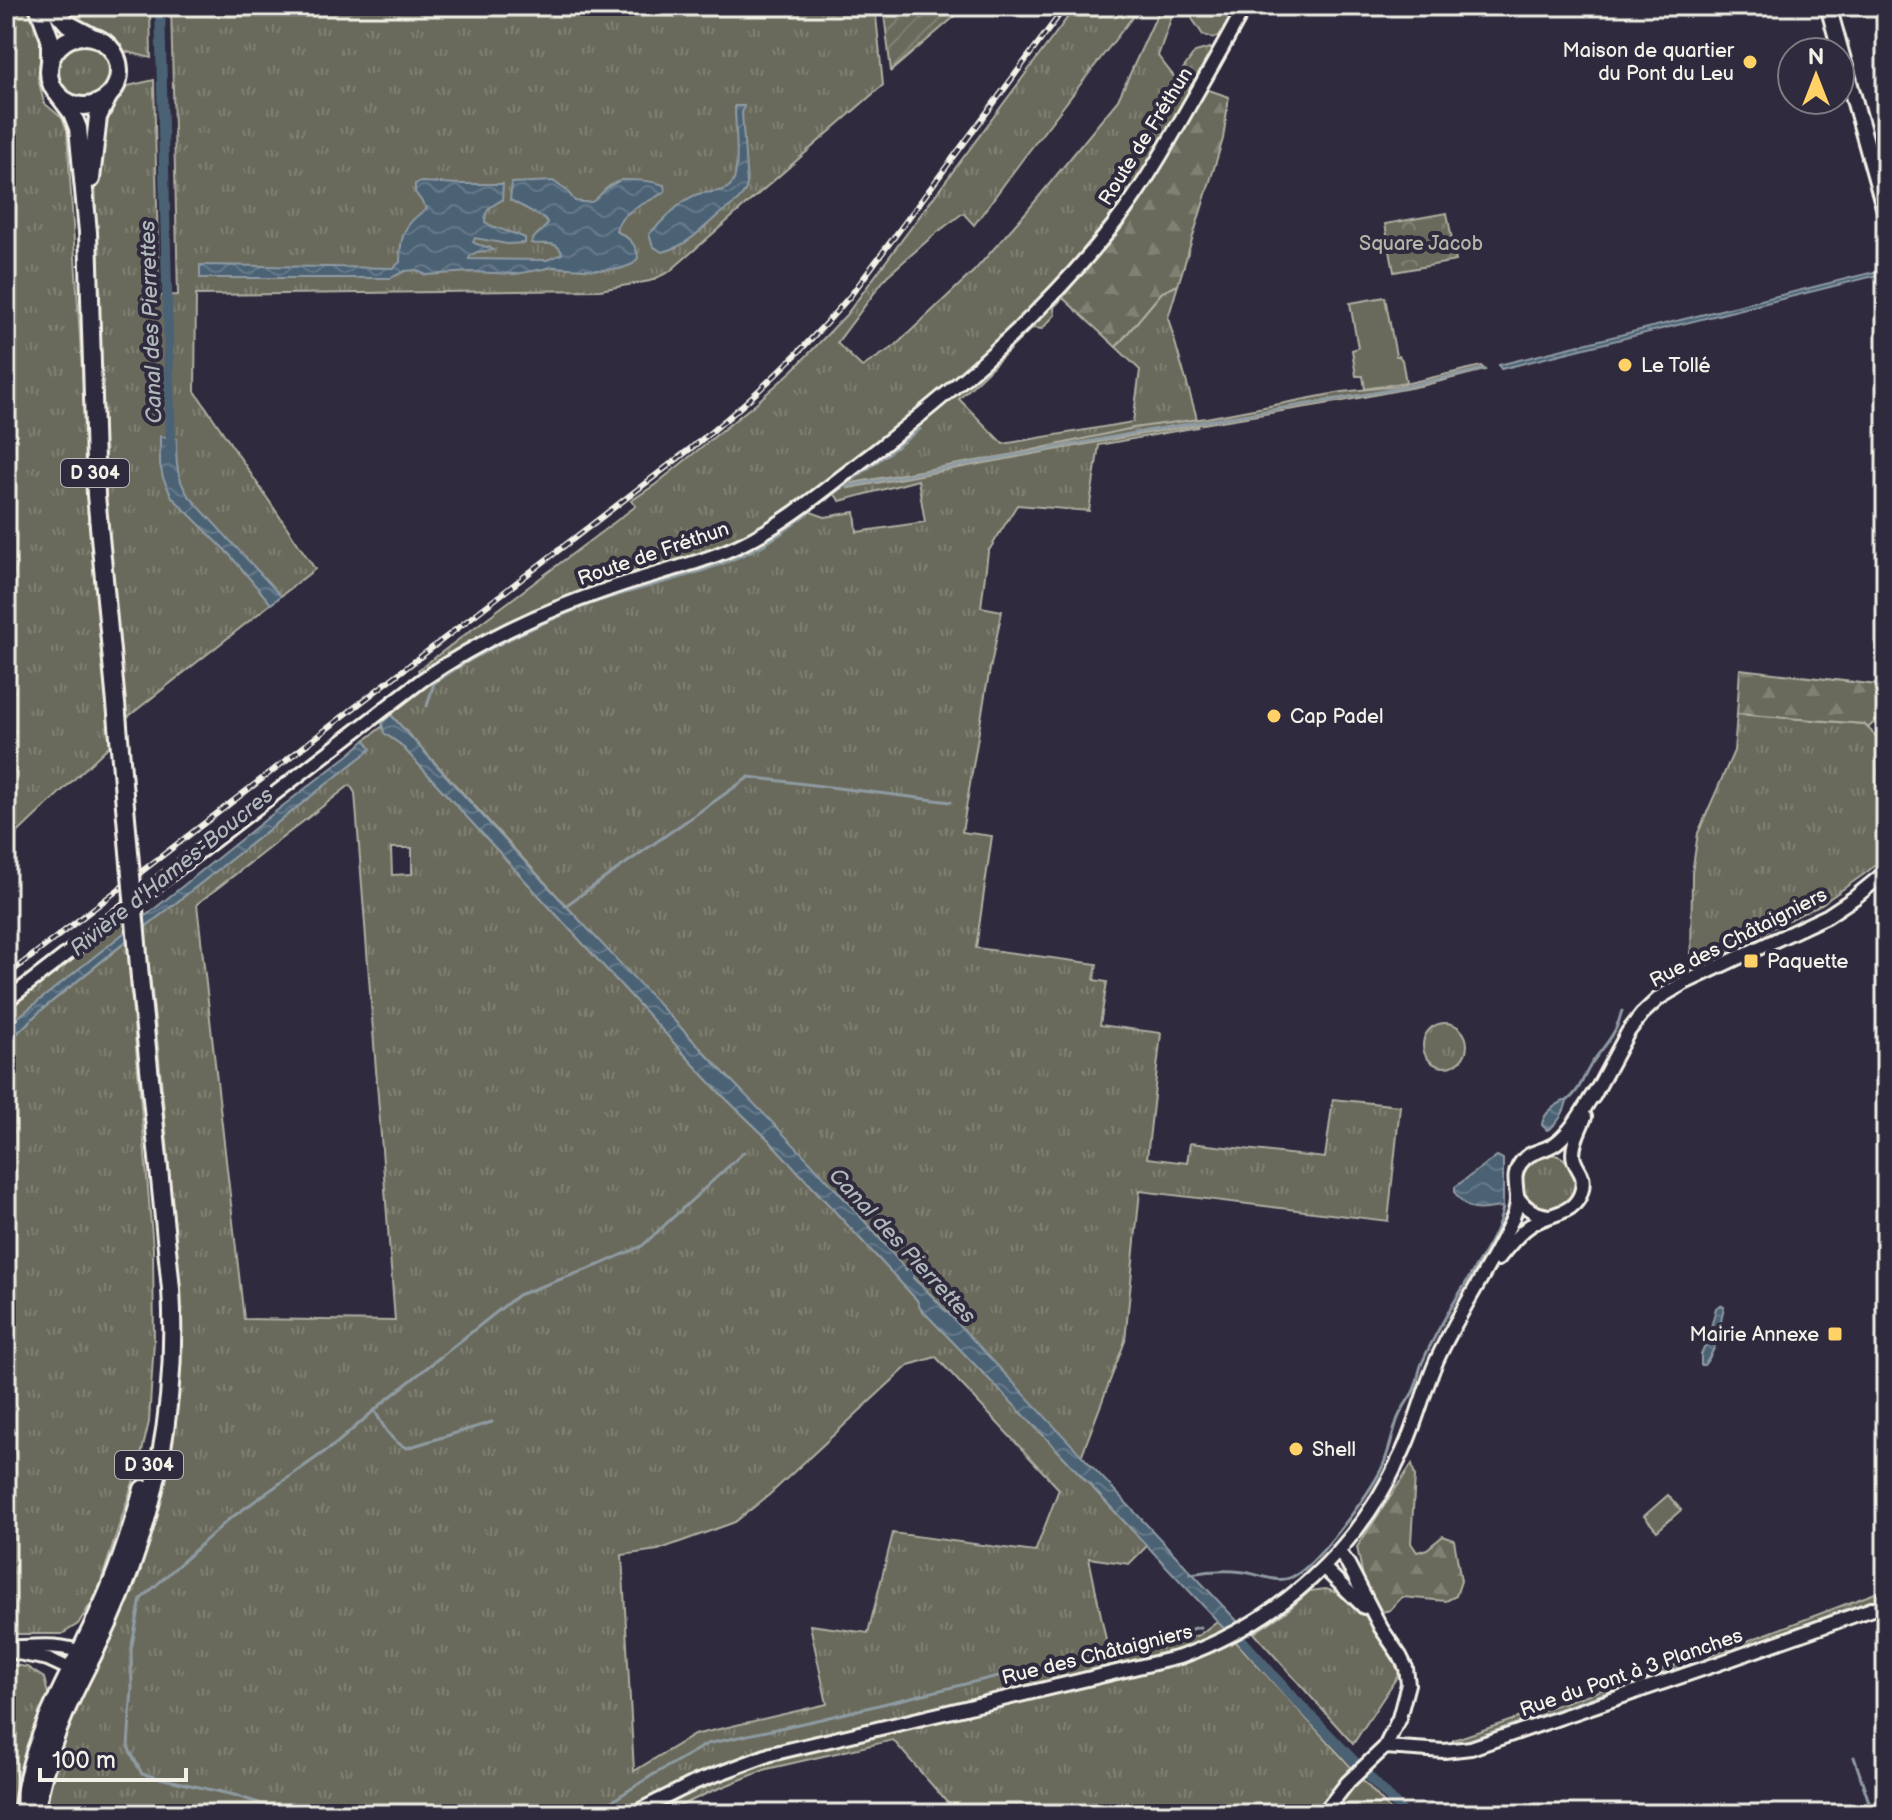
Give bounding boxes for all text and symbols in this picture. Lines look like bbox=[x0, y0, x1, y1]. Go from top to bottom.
north arrow bbox=[1776, 36, 1856, 116]
place label: Maison de quartier du Pont du Leu bbox=[1563, 39, 1735, 86]
text: N bbox=[1808, 44, 1824, 71]
marker: Maison de quartier du Pont du Leu bbox=[1741, 53, 1759, 71]
street label: Route de Fréthun bbox=[1094, 63, 1198, 210]
water label: Canal des Pierrettes bbox=[134, 220, 169, 424]
park label: Square Jacob bbox=[1359, 232, 1483, 256]
place label: Le Tollé bbox=[1641, 354, 1711, 378]
marker: Le Tollé bbox=[1616, 356, 1634, 374]
road number: D 304 bbox=[61, 459, 129, 487]
street label: Route de Fréthun bbox=[575, 517, 732, 591]
place label: Cap Padel bbox=[1290, 705, 1383, 729]
marker: Cap Padel bbox=[1265, 707, 1283, 725]
water label: Rivière d'Hames-Boucres bbox=[65, 782, 279, 963]
street label: Rue des Châtaigniers bbox=[1646, 883, 1831, 993]
place label: Paquette bbox=[1767, 950, 1848, 974]
marker: Paquette bbox=[1742, 952, 1760, 970]
water label: Canal des Pierrettes bbox=[823, 1163, 981, 1330]
place label: Mairie Annexe bbox=[1690, 1323, 1819, 1347]
marker: Mairie Annexe bbox=[1826, 1325, 1844, 1343]
place label: Shell bbox=[1312, 1438, 1356, 1462]
marker: Shell bbox=[1287, 1440, 1305, 1458]
road number: D 304 bbox=[115, 1451, 183, 1479]
street label: Rue des Châtaigniers bbox=[999, 1620, 1195, 1690]
street label: Rue du Pont à 3 Planches bbox=[1517, 1623, 1746, 1722]
scale bar bbox=[40, 1732, 186, 1782]
text: 100 m bbox=[52, 1746, 116, 1775]

